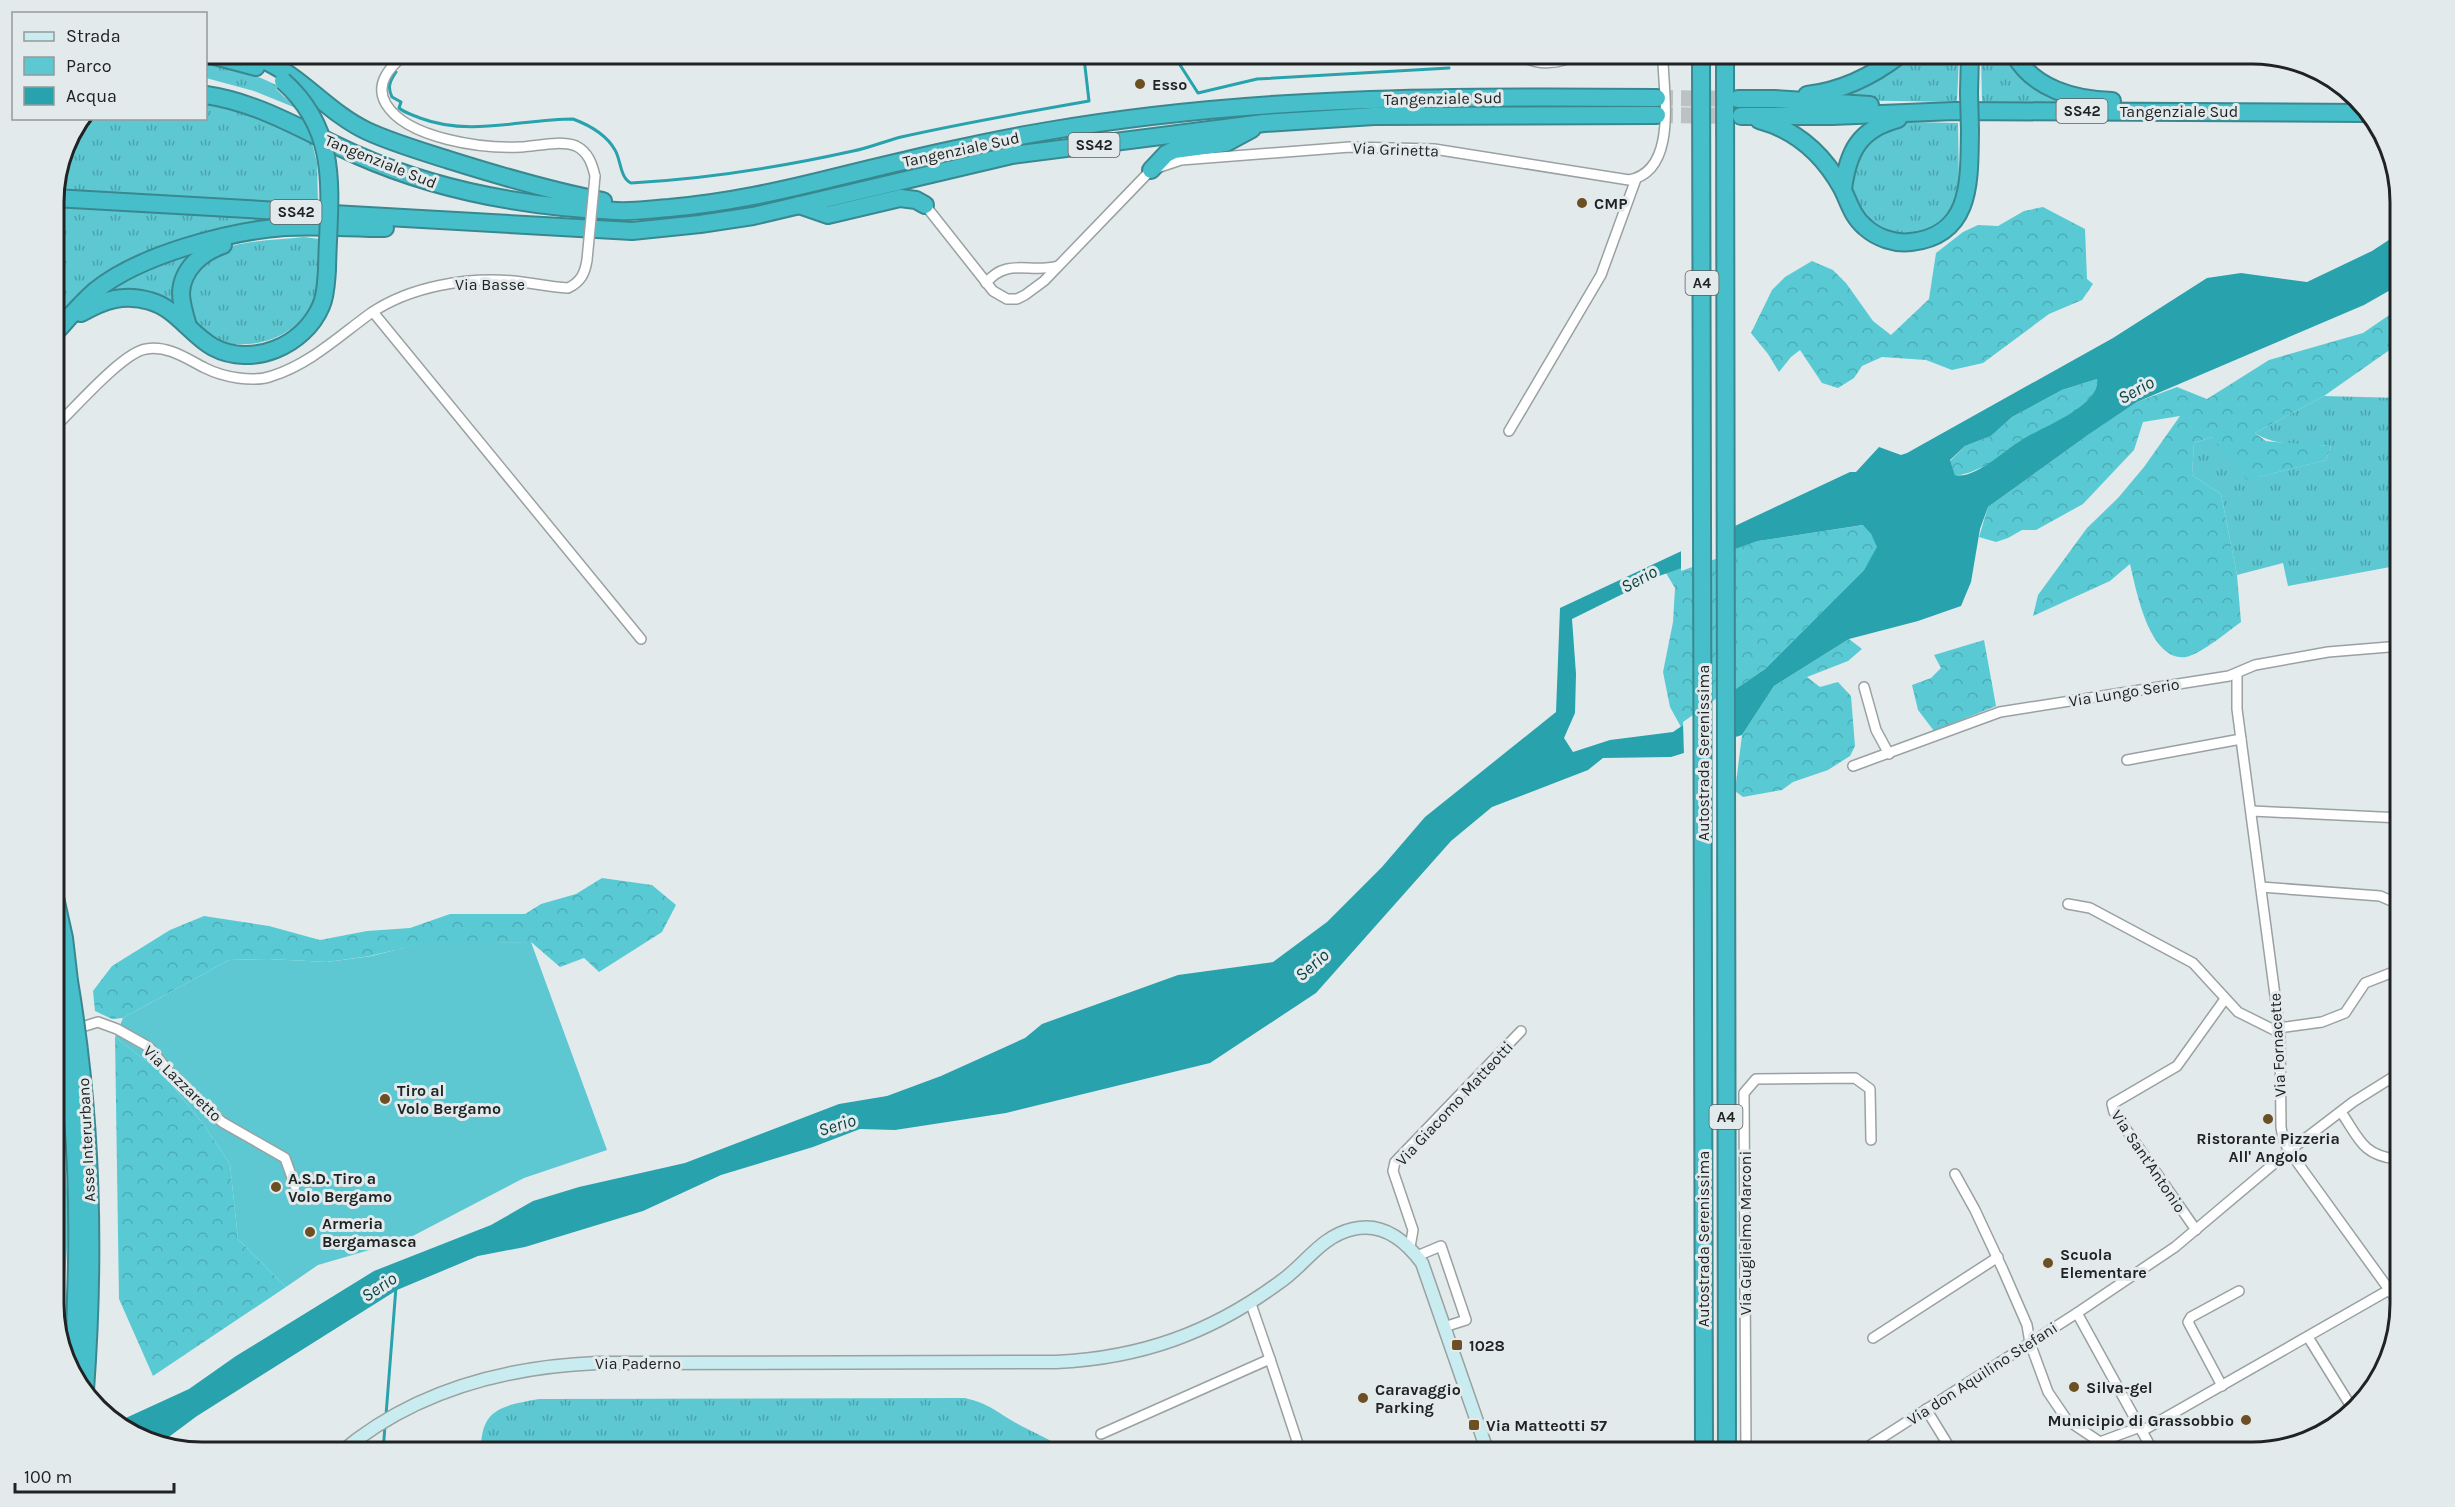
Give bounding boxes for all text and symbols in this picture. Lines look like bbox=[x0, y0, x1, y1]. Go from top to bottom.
legend bbox=[12, 12, 207, 120]
text: Strada bbox=[66, 25, 121, 47]
text: Parco bbox=[66, 55, 112, 77]
place label: Esso bbox=[1152, 75, 1187, 94]
marker: Esso bbox=[1133, 77, 1147, 91]
text: Acqua bbox=[66, 85, 117, 107]
street label: Tangenziale Sud bbox=[1384, 88, 1502, 109]
road number: SS42 bbox=[2056, 99, 2108, 123]
street label: Tangenziale Sud bbox=[2120, 102, 2238, 121]
street label: Tangenziale Sud bbox=[901, 128, 1021, 171]
street label: Tangenziale Sud bbox=[322, 130, 439, 192]
road number: SS42 bbox=[1068, 133, 1120, 157]
street label: Via Grinetta bbox=[1353, 139, 1439, 160]
place label: CMP bbox=[1594, 194, 1627, 213]
marker: CMP bbox=[1575, 196, 1589, 210]
road number: SS42 bbox=[270, 200, 322, 224]
road number: A4 bbox=[1686, 271, 1718, 295]
street label: Via Basse bbox=[455, 275, 525, 294]
water label: Serio bbox=[2114, 371, 2158, 409]
water label: Serio bbox=[1617, 560, 1661, 598]
street label: Autostrada Serenissima bbox=[1694, 665, 1713, 841]
street label: Via Lungo Serio bbox=[2067, 674, 2181, 711]
water label: Serio bbox=[1290, 944, 1334, 986]
street label: Via Fornacette bbox=[2265, 993, 2290, 1097]
street label: Via Giacomo Matteotti bbox=[1392, 1037, 1517, 1169]
street label: Via Lazzaretto bbox=[140, 1041, 226, 1125]
street label: Asse Interurbano bbox=[74, 1077, 99, 1203]
place label: Tiro al Volo Bergamo bbox=[397, 1081, 501, 1118]
marker: Tiro al Volo Bergamo bbox=[378, 1092, 392, 1106]
road number: A4 bbox=[1710, 1105, 1742, 1129]
street label: Via Sant'Antonio bbox=[2107, 1106, 2190, 1216]
water label: Serio bbox=[816, 1109, 859, 1141]
marker: Ristorante Pizzeria All' Angolo bbox=[2261, 1112, 2275, 1126]
place label: Ristorante Pizzeria All' Angolo bbox=[2196, 1129, 2340, 1166]
street label: Autostrada Serenissima bbox=[1694, 1151, 1713, 1327]
street label: Via Guglielmo Marconi bbox=[1736, 1151, 1755, 1315]
place label: A.S.D. Tiro a Volo Bergamo bbox=[288, 1169, 392, 1206]
marker: A.S.D. Tiro a Volo Bergamo bbox=[269, 1180, 283, 1194]
place label: Armeria Bergamasca bbox=[322, 1214, 417, 1251]
marker: Armeria Bergamasca bbox=[303, 1225, 317, 1239]
place label: Scuola Elementare bbox=[2060, 1245, 2147, 1282]
marker: Scuola Elementare bbox=[2041, 1256, 2055, 1270]
water label: Serio bbox=[357, 1267, 401, 1307]
street label: Via don Aquilino Stefani bbox=[1904, 1318, 2061, 1429]
place label: 1028 bbox=[1469, 1336, 1505, 1355]
marker: 1028 bbox=[1450, 1338, 1464, 1352]
street label: Via Paderno bbox=[595, 1354, 681, 1373]
place label: Silva-gel bbox=[2086, 1378, 2153, 1397]
place label: Caravaggio Parking bbox=[1375, 1380, 1461, 1417]
marker: Silva-gel bbox=[2067, 1380, 2081, 1394]
marker: Caravaggio Parking bbox=[1356, 1391, 1370, 1405]
place label: Municipio di Grassobbio bbox=[2047, 1411, 2234, 1430]
marker: Municipio di Grassobbio bbox=[2239, 1413, 2253, 1427]
place label: Via Matteotti 57 bbox=[1486, 1416, 1607, 1435]
marker: Via Matteotti 57 bbox=[1467, 1418, 1481, 1432]
scale bar bbox=[15, 1456, 174, 1494]
text: 100 m bbox=[24, 1466, 72, 1488]

